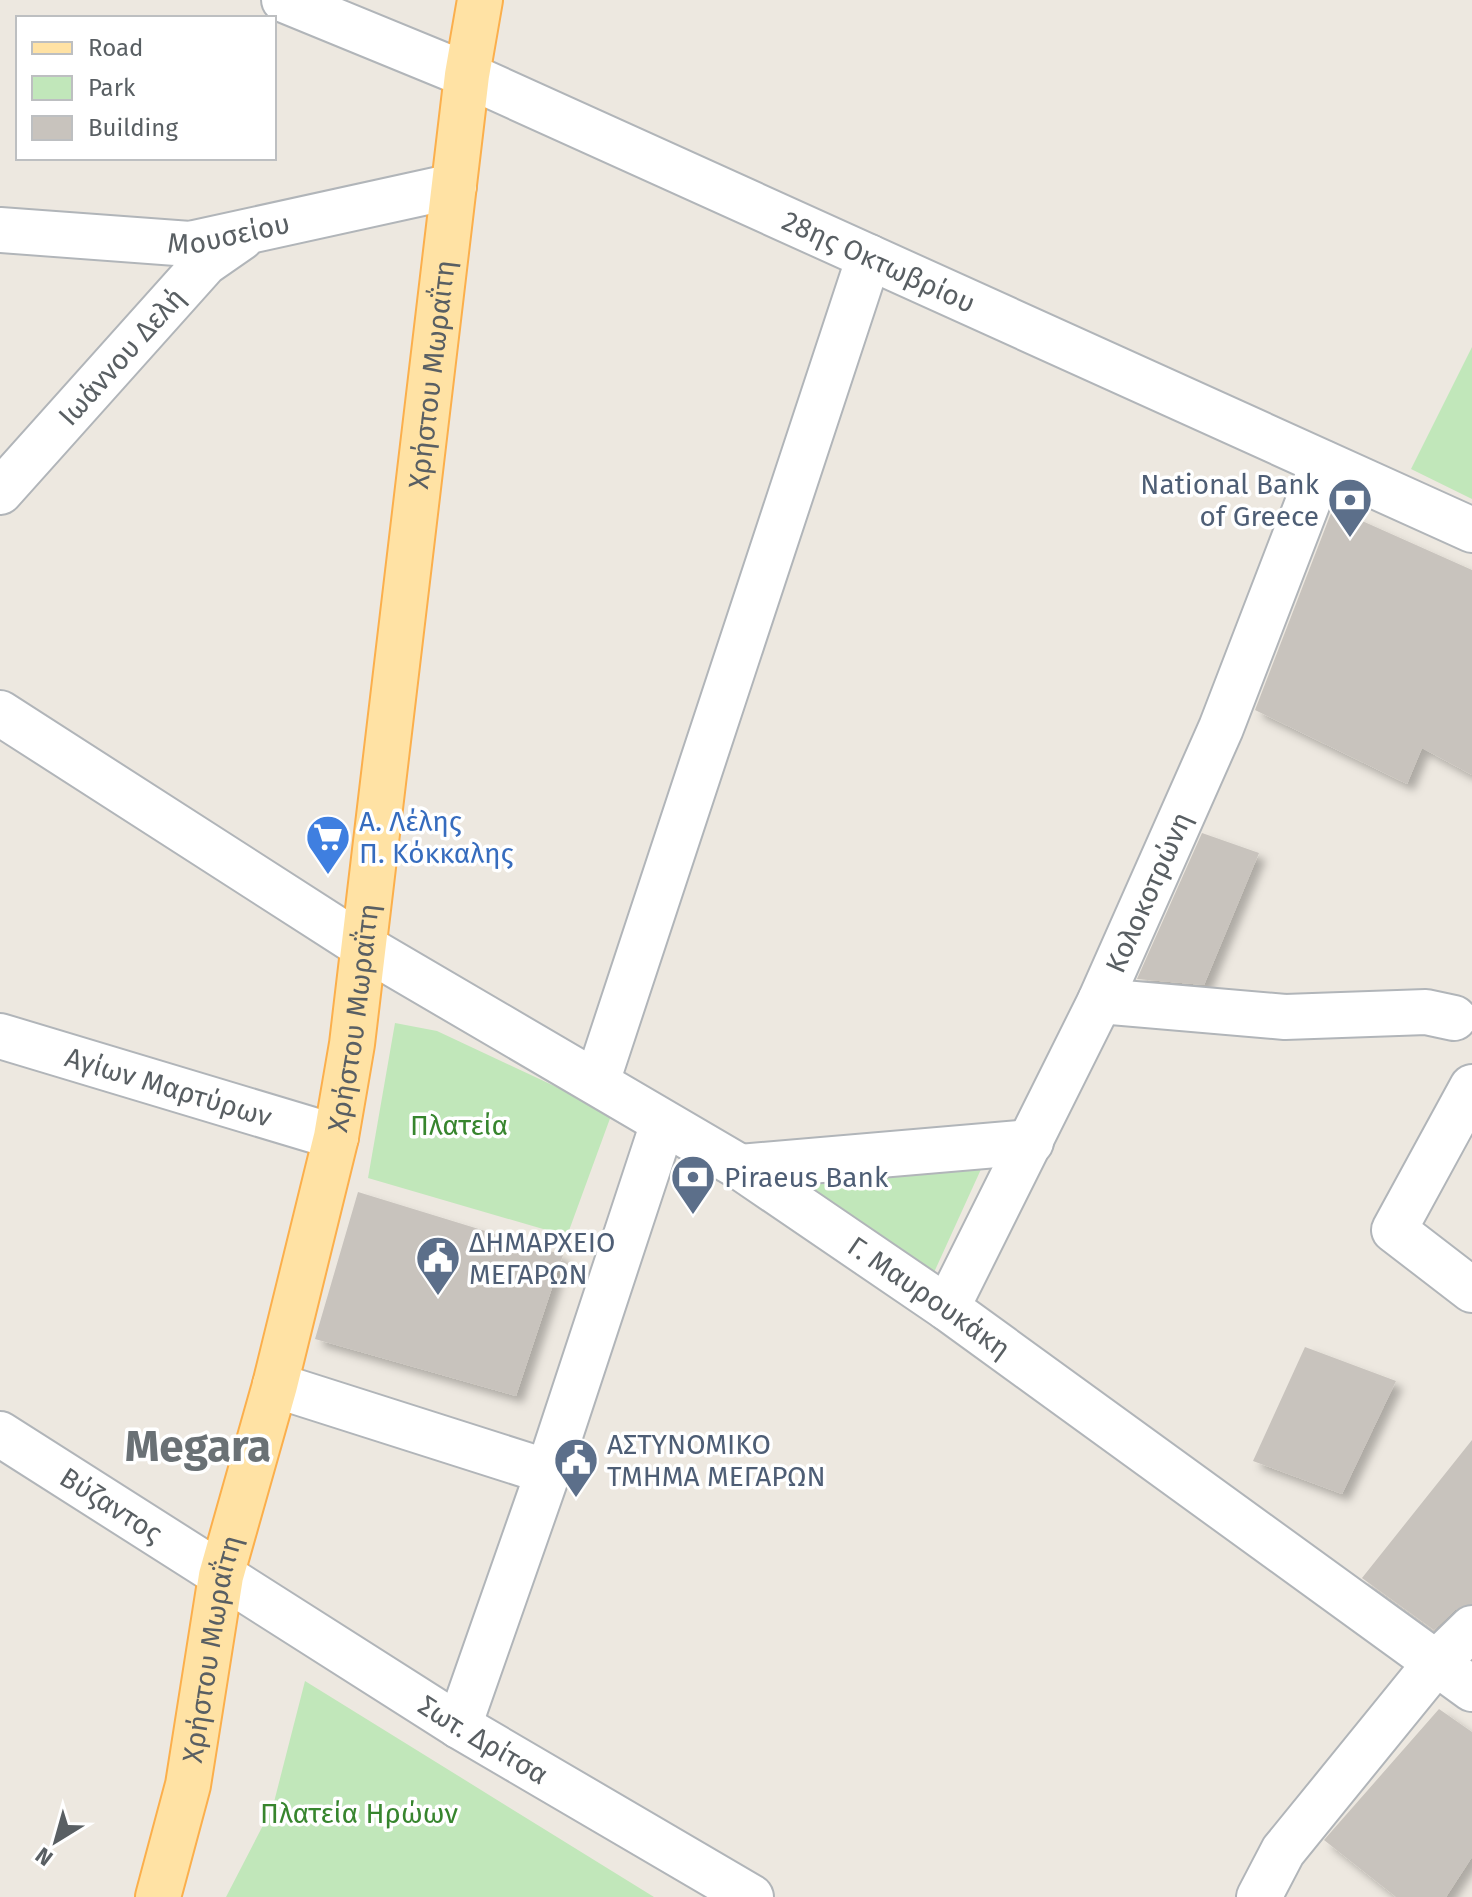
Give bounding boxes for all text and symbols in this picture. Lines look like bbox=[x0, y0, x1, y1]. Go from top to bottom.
legend bbox=[16, 16, 276, 160]
text: Road bbox=[88, 34, 143, 62]
text: Park bbox=[88, 74, 136, 102]
text: Building bbox=[88, 114, 178, 142]
street label: 28ης Οκτωβρίου bbox=[777, 204, 980, 320]
street label: Μουσείου bbox=[166, 207, 293, 261]
street label: Χρήστου Μωραΐτη bbox=[402, 258, 462, 491]
street label: Ιωάννου Δελή bbox=[52, 281, 192, 432]
place label: National Bank of Greece bbox=[1140, 468, 1320, 533]
bank icon: National Bank of Greece bbox=[1326, 476, 1374, 539]
place label: Α. Λέλης Π. Κόκκαλης bbox=[359, 805, 514, 870]
street label: Κολοκοτρώνη bbox=[1099, 807, 1199, 978]
supermarket icon: Α. Λέλης Π. Κόκκαλης bbox=[304, 813, 352, 876]
street label: Χρήστου Μωραΐτη bbox=[321, 902, 386, 1135]
street label: Αγίων Μαρτύρων bbox=[61, 1041, 276, 1134]
park label: Πλατεία bbox=[410, 1109, 508, 1142]
bank icon: Piraeus Bank bbox=[669, 1153, 717, 1216]
place label: Piraeus Bank bbox=[724, 1161, 889, 1194]
place label: ΔΗΜΑΡΧΕΙΟ ΜΕΓΑΡΩΝ bbox=[469, 1226, 615, 1291]
street label: Γ. Μαυρουκάκη bbox=[842, 1229, 1017, 1365]
public building icon: ΔΗΜΑΡΧΕΙΟ ΜΕΓΑΡΩΝ bbox=[414, 1234, 462, 1297]
district label: Megara bbox=[125, 1420, 271, 1473]
place label: ΑΣΤΥΝΟΜΙΚΟ ΤΜΗΜΑ ΜΕΓΑΡΩΝ bbox=[607, 1428, 826, 1493]
public building icon: ΑΣΤΥΝΟΜΙΚΟ ΤΜΗΜΑ ΜΕΓΑΡΩΝ bbox=[552, 1436, 600, 1499]
street label: Βύζαντος bbox=[54, 1461, 168, 1550]
street label: Χρήστου Μωραΐτη bbox=[176, 1532, 249, 1765]
street label: Σωτ. Δρίτσα bbox=[412, 1689, 554, 1791]
park label: Πλατεία Ηρώων bbox=[260, 1797, 458, 1830]
north arrow bbox=[16, 1801, 96, 1881]
text: N bbox=[30, 1841, 58, 1872]

